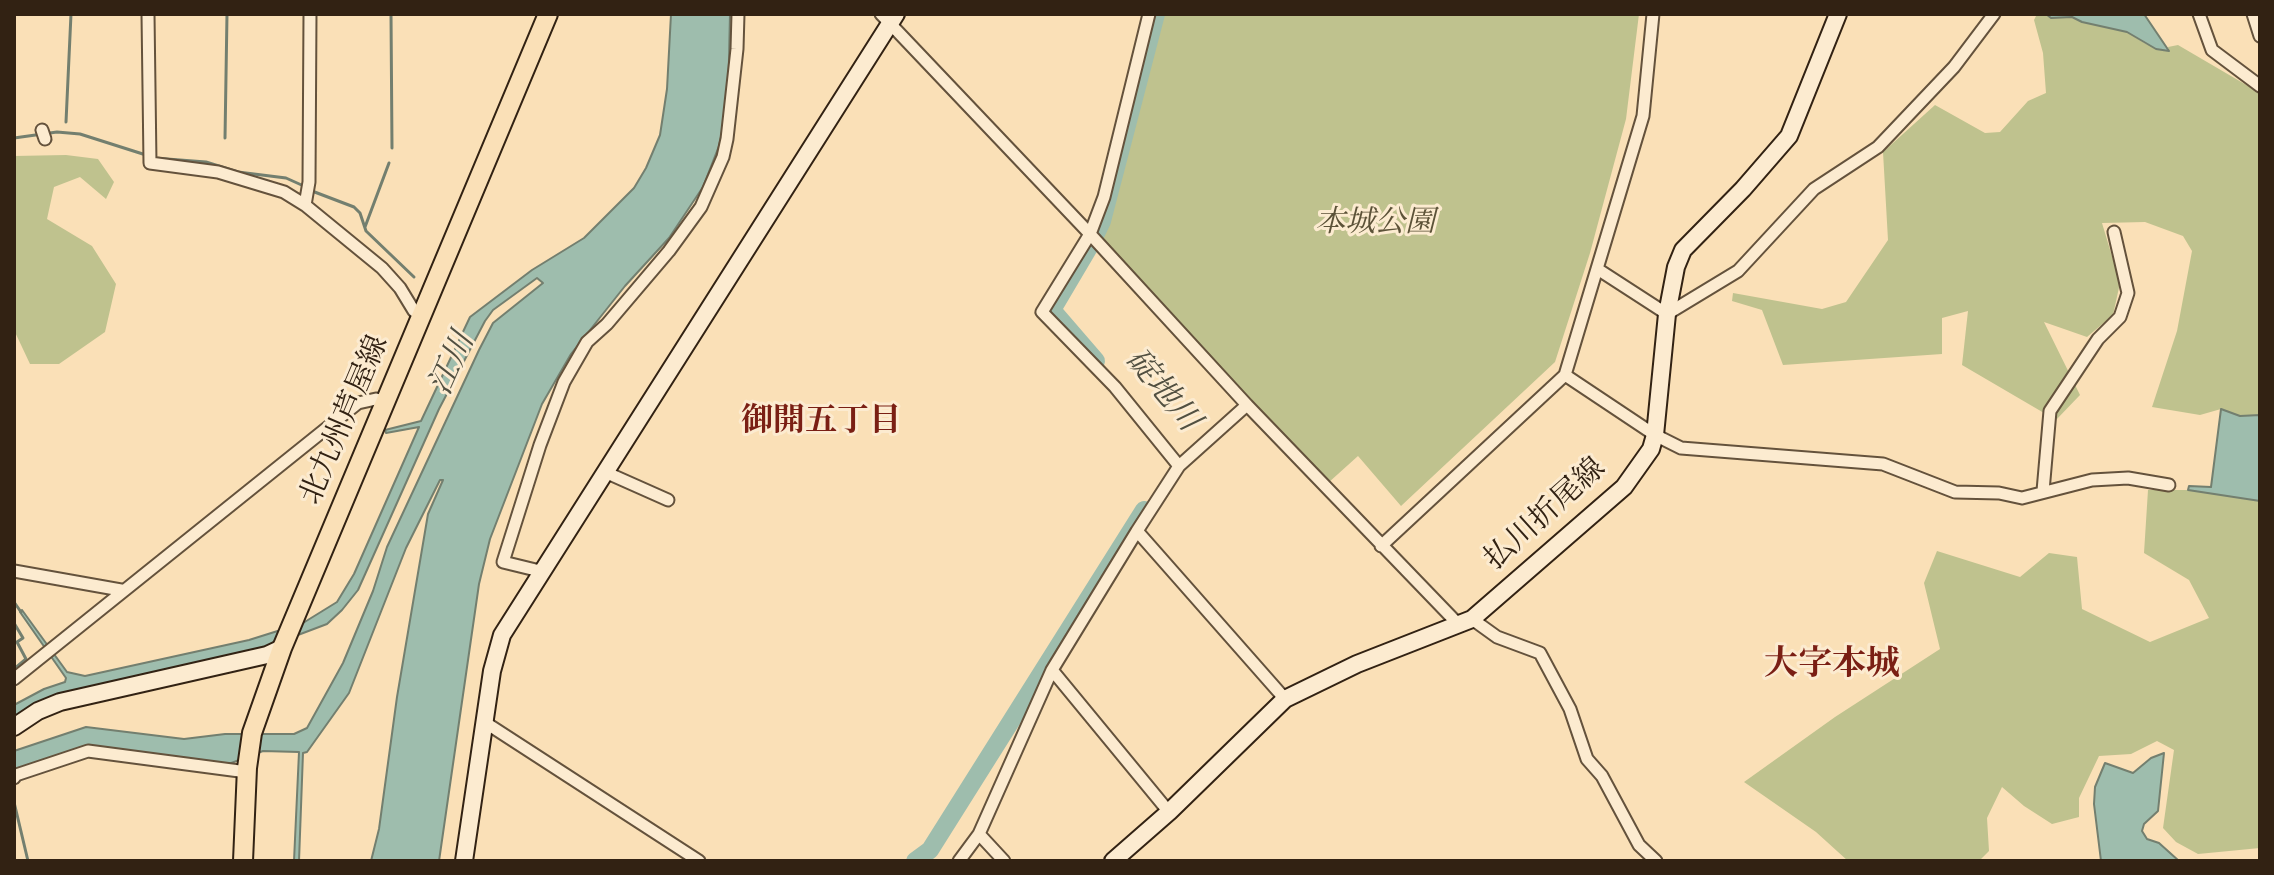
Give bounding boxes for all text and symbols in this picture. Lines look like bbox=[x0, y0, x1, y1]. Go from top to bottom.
park label: 本城公園 bbox=[1315, 207, 1435, 243]
water label: 江川 bbox=[424, 328, 486, 402]
street label: 北九州芦屋線 bbox=[295, 331, 399, 511]
water label: 碇地川 bbox=[1114, 343, 1206, 441]
district label: 御開五丁目 bbox=[741, 405, 901, 443]
street label: 払川折尾線 bbox=[1479, 452, 1615, 580]
district label: 大字本城 bbox=[1764, 648, 1900, 688]

